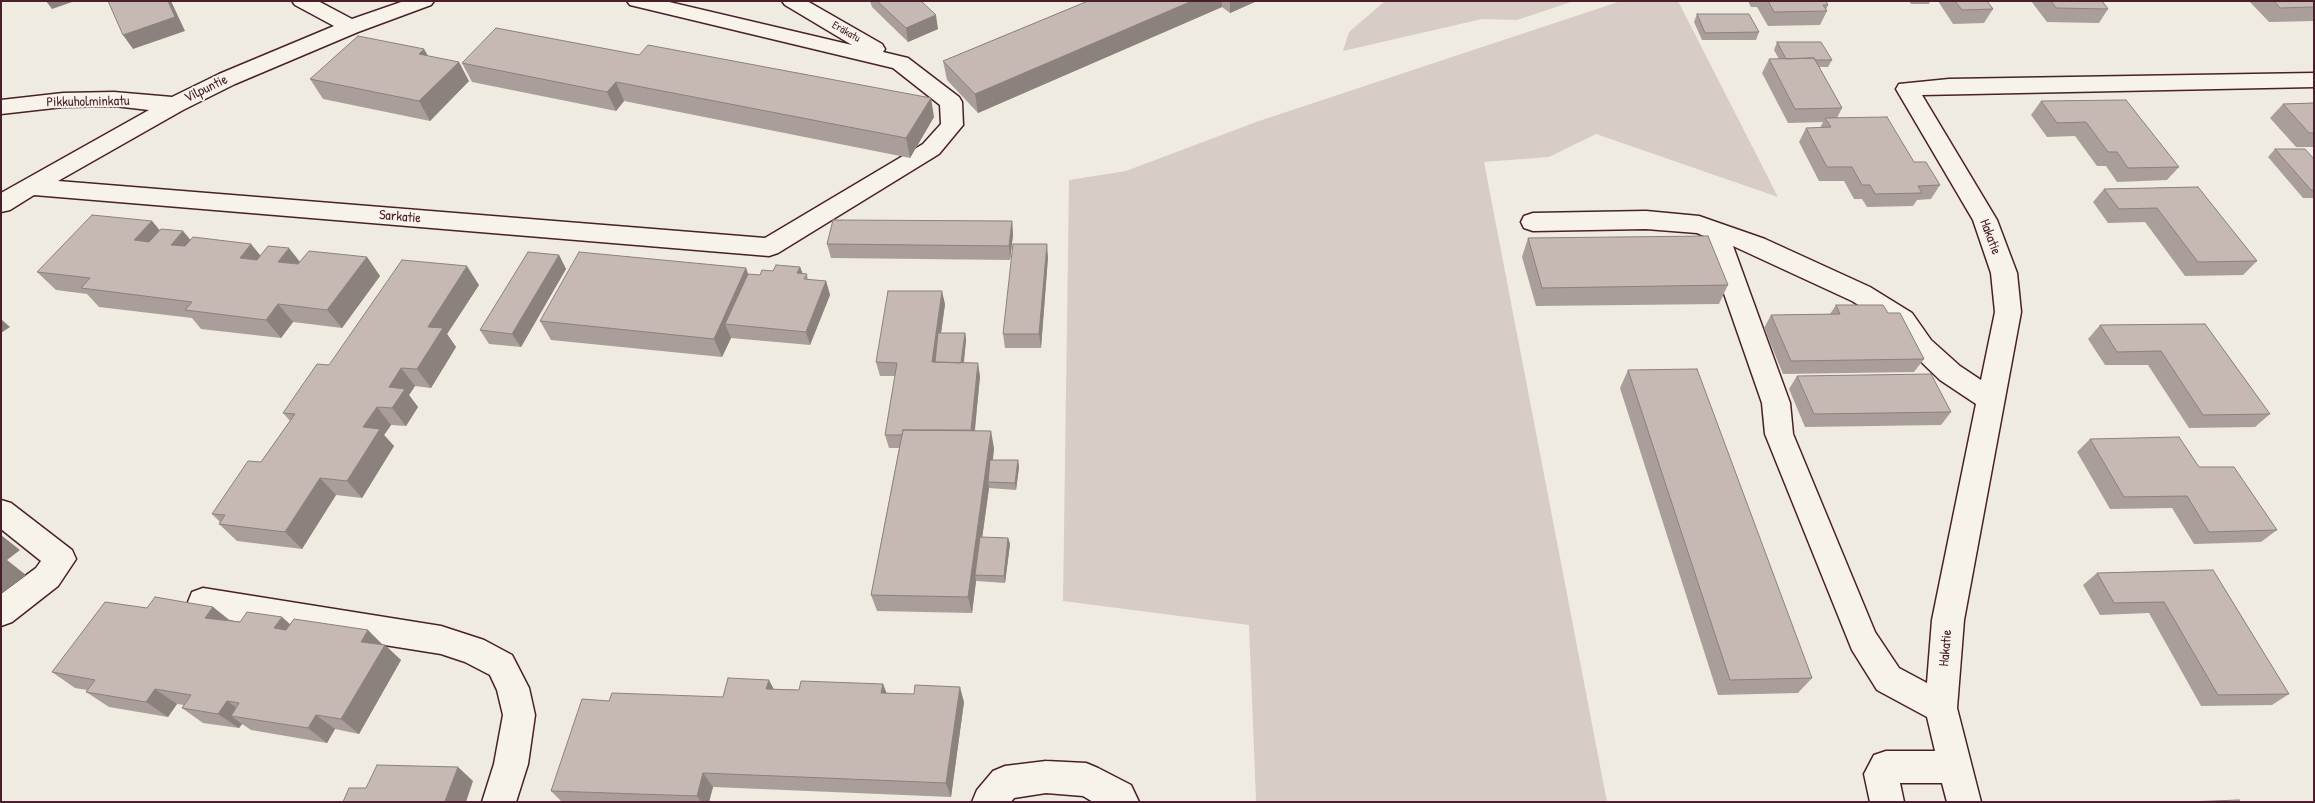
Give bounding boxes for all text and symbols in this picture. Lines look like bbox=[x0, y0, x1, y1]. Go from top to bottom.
street label: Eräkatu bbox=[830, 19, 862, 45]
street label: Vilpuntie bbox=[182, 71, 230, 107]
street label: Pikkuholminkatu bbox=[46, 93, 130, 111]
street label: Sarkatie bbox=[378, 207, 422, 227]
street label: Hakatie bbox=[1976, 217, 2004, 257]
street label: Hakatie bbox=[1936, 629, 1956, 667]

